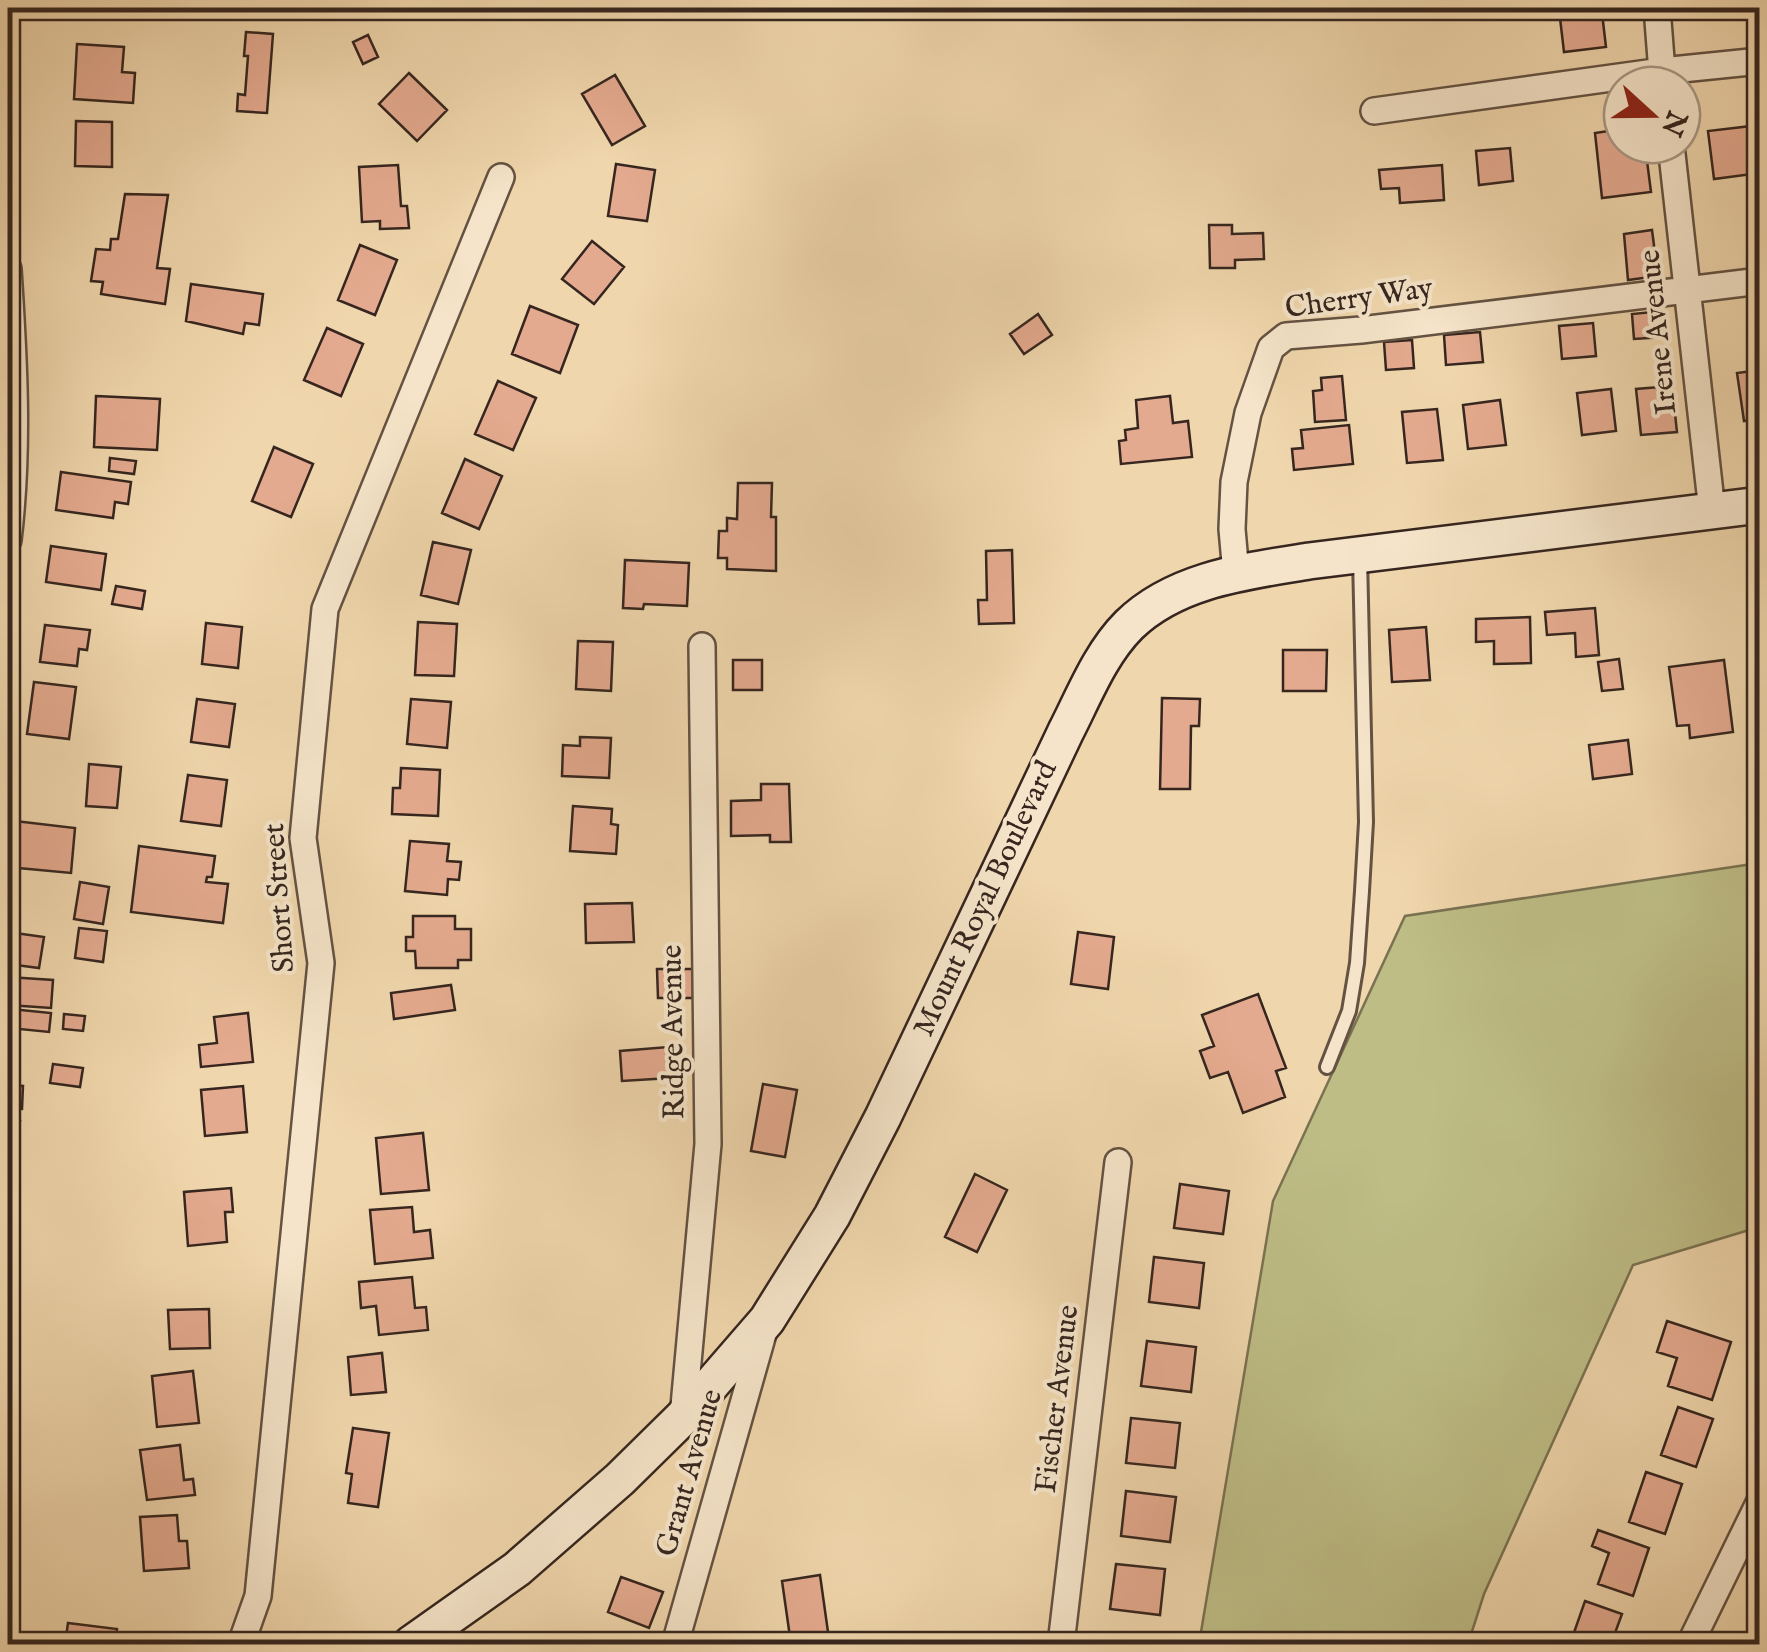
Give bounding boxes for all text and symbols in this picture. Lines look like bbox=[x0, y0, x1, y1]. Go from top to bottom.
north arrow bbox=[1602, 65, 1702, 165]
text: N bbox=[1652, 105, 1694, 141]
street label: Irene Avenue bbox=[1631, 248, 1687, 416]
street label: Cherry Way bbox=[1283, 270, 1435, 328]
street label: Mount Royal Boulevard bbox=[905, 754, 1067, 1043]
street label: Short Street bbox=[256, 822, 304, 974]
street label: Ridge Avenue bbox=[653, 944, 695, 1120]
street label: Fischer Avenue bbox=[1028, 1303, 1088, 1495]
street label: Grant Avenue bbox=[648, 1385, 732, 1561]

